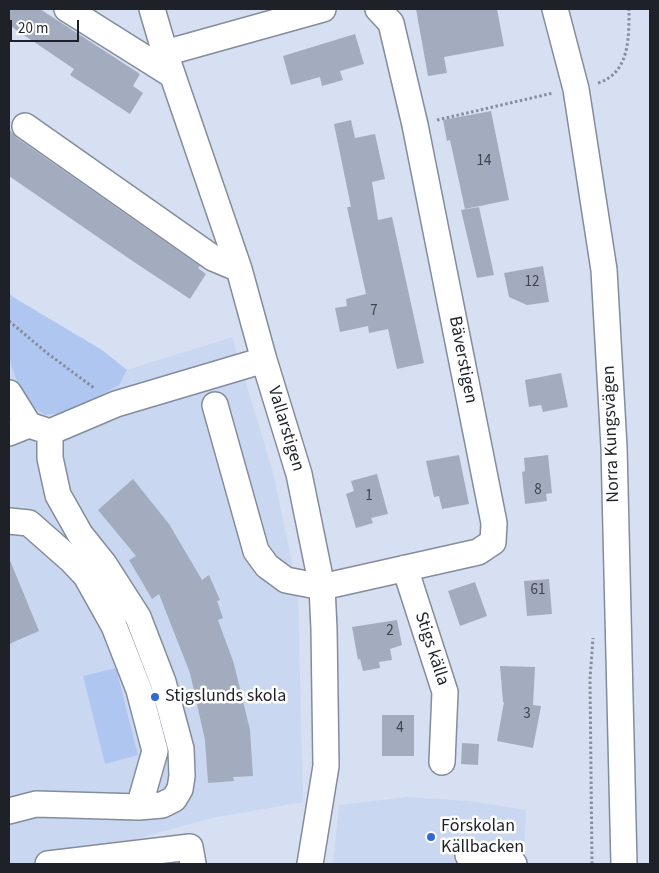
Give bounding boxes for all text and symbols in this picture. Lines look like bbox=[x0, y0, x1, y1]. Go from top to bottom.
scale bar bbox=[12, 10, 81, 42]
text: 20 m bbox=[18, 18, 48, 39]
house number: 14 bbox=[477, 153, 491, 171]
house number: 12 bbox=[525, 274, 539, 292]
house number: 7 bbox=[370, 303, 378, 321]
street label: Bäverstigen bbox=[443, 315, 481, 405]
street label: Norra Kungsvägen bbox=[599, 365, 625, 503]
street label: Vallarstigen bbox=[262, 384, 308, 474]
house number: 8 bbox=[534, 482, 542, 500]
house number: 1 bbox=[365, 488, 373, 506]
house number: 61 bbox=[531, 582, 545, 600]
street label: Stigs källa bbox=[409, 610, 453, 688]
house number: 2 bbox=[386, 623, 394, 641]
place label: Stigslunds skola bbox=[165, 686, 286, 708]
marker: Stigslunds skola bbox=[149, 691, 161, 703]
house number: 3 bbox=[523, 706, 531, 724]
house number: 4 bbox=[396, 720, 404, 738]
place label: Förskolan Källbacken bbox=[441, 816, 524, 859]
marker: Förskolan Källbacken bbox=[425, 831, 437, 843]

